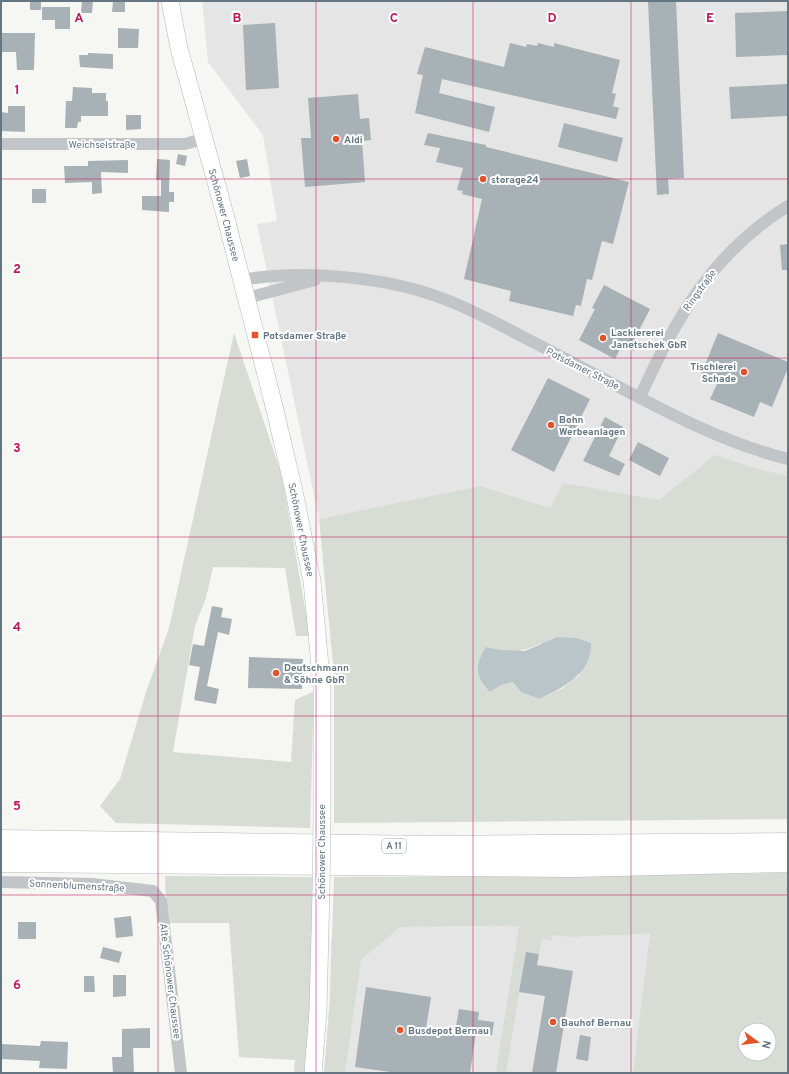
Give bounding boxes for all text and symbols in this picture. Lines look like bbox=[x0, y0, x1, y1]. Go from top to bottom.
text: A bbox=[74, 11, 84, 27]
text: B bbox=[233, 11, 242, 27]
text: C bbox=[390, 11, 398, 27]
text: D bbox=[547, 11, 557, 27]
text: E bbox=[706, 11, 714, 27]
text: 1 bbox=[14, 83, 20, 99]
marker: Aldi bbox=[331, 134, 341, 144]
place label: Aldi bbox=[344, 134, 363, 147]
street label: Weichselstraße bbox=[68, 139, 136, 152]
street label: Schönower Chaussee bbox=[205, 167, 242, 263]
marker: storage24 bbox=[478, 174, 488, 184]
place label: storage24 bbox=[491, 174, 539, 187]
text: 2 bbox=[13, 262, 21, 278]
street label: Ringstraße bbox=[681, 267, 720, 314]
place label: Lackiererei Janetschek GbR bbox=[611, 327, 687, 352]
marker: Potsdamer Straße bbox=[250, 330, 260, 340]
place label: Potsdamer Straße bbox=[263, 330, 347, 343]
marker: Lackiererei Janetschek GbR bbox=[598, 333, 608, 343]
street label: Potsdamer Straße bbox=[543, 345, 621, 393]
place label: Tischlerei Schade bbox=[690, 361, 736, 386]
marker: Tischlerei Schade bbox=[739, 367, 749, 377]
place label: Bohn Werbeanlagen bbox=[559, 414, 625, 439]
marker: Bohn Werbeanlagen bbox=[546, 420, 556, 430]
text: 3 bbox=[13, 441, 21, 457]
street label: Schönower Chaussee bbox=[284, 482, 316, 578]
text: 4 bbox=[13, 620, 21, 636]
place label: Deutschmann & Söhne GbR bbox=[284, 662, 349, 687]
marker: Deutschmann & Söhne GbR bbox=[271, 668, 281, 678]
text: 5 bbox=[13, 799, 21, 815]
street label: Schönower Chaussee bbox=[316, 804, 329, 900]
road number: A 11 bbox=[382, 839, 406, 853]
street label: Sonnenblumenstraße bbox=[29, 878, 125, 895]
street label: Alte Schönower Chaussee bbox=[156, 923, 183, 1040]
text: 6 bbox=[13, 978, 21, 994]
marker: Bauhof Bernau bbox=[548, 1017, 558, 1027]
place label: Bauhof Bernau bbox=[561, 1017, 631, 1030]
north arrow bbox=[737, 1022, 777, 1062]
marker: Busdepot Bernau bbox=[395, 1025, 405, 1035]
place label: Busdepot Bernau bbox=[408, 1025, 489, 1038]
text: N bbox=[758, 1039, 773, 1050]

